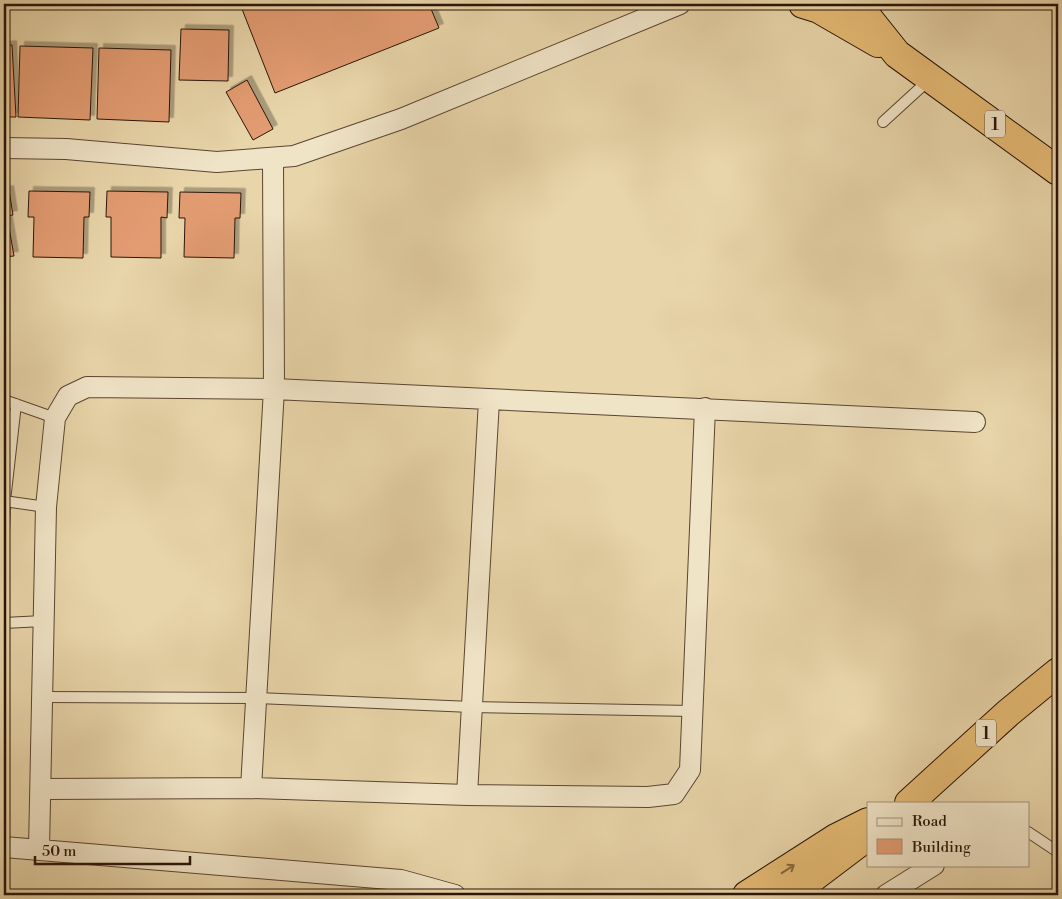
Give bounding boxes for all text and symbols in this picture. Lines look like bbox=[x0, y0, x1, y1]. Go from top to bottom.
road number: 1 bbox=[985, 110, 1005, 138]
road number: 1 bbox=[976, 720, 996, 746]
legend bbox=[867, 802, 1030, 866]
text: Road bbox=[912, 812, 947, 831]
scale bar bbox=[35, 834, 190, 866]
text: Building bbox=[911, 838, 971, 857]
text: 50 m bbox=[42, 842, 76, 861]
one-way arrow bbox=[781, 864, 795, 874]

